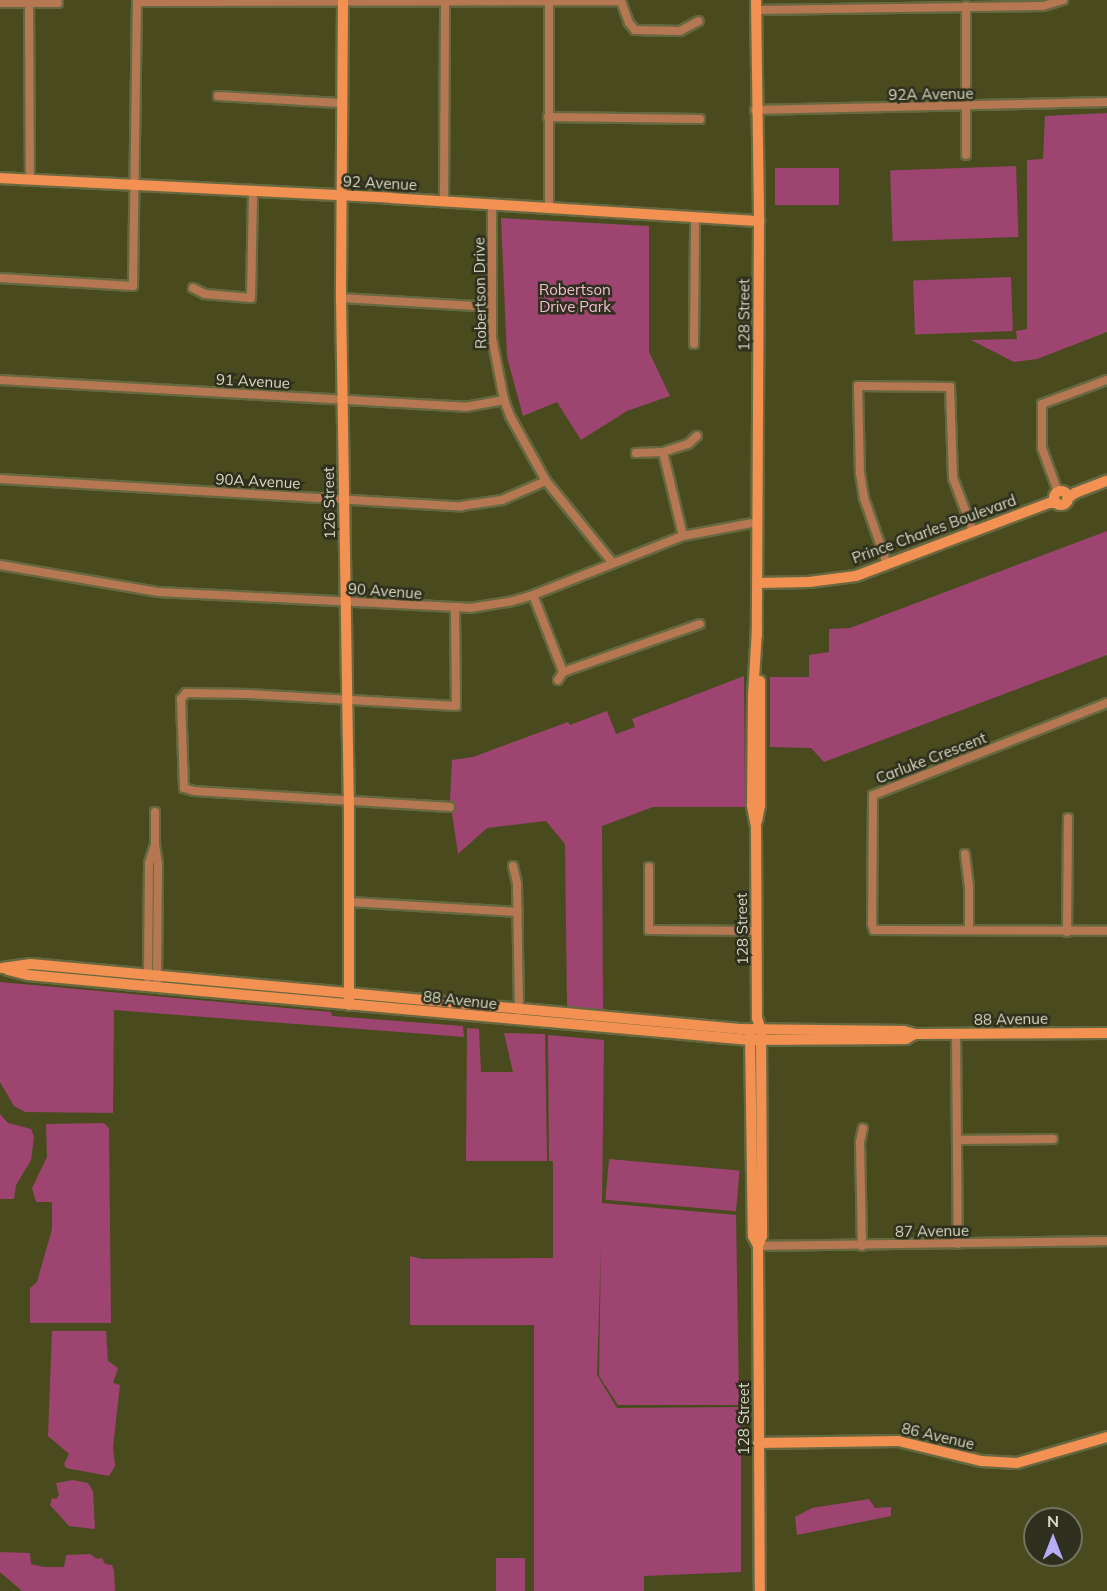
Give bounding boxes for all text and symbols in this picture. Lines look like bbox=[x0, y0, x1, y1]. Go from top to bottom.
street label: 92A Avenue bbox=[888, 84, 974, 104]
street label: 92 Avenue bbox=[342, 172, 418, 194]
street label: Robertson Drive bbox=[470, 237, 490, 349]
street label: 128 Street bbox=[735, 279, 753, 351]
park label: Robertson Drive Park bbox=[539, 280, 611, 315]
street label: 91 Avenue bbox=[215, 370, 291, 392]
street label: 126 Street bbox=[319, 467, 339, 539]
street label: 90A Avenue bbox=[215, 470, 301, 492]
street label: Prince Charles Boulevard bbox=[849, 491, 1019, 567]
street label: 90 Avenue bbox=[347, 579, 423, 603]
street label: Carluke Crescent bbox=[873, 729, 989, 787]
street label: 128 Street bbox=[732, 893, 752, 965]
street label: 88 Avenue bbox=[422, 987, 498, 1013]
street label: 88 Avenue bbox=[974, 1009, 1048, 1029]
street label: 87 Avenue bbox=[895, 1221, 969, 1241]
street label: 128 Street bbox=[735, 1383, 753, 1455]
street label: 86 Avenue bbox=[900, 1419, 976, 1453]
north arrow bbox=[1023, 1507, 1083, 1567]
text: N bbox=[1047, 1511, 1059, 1531]

